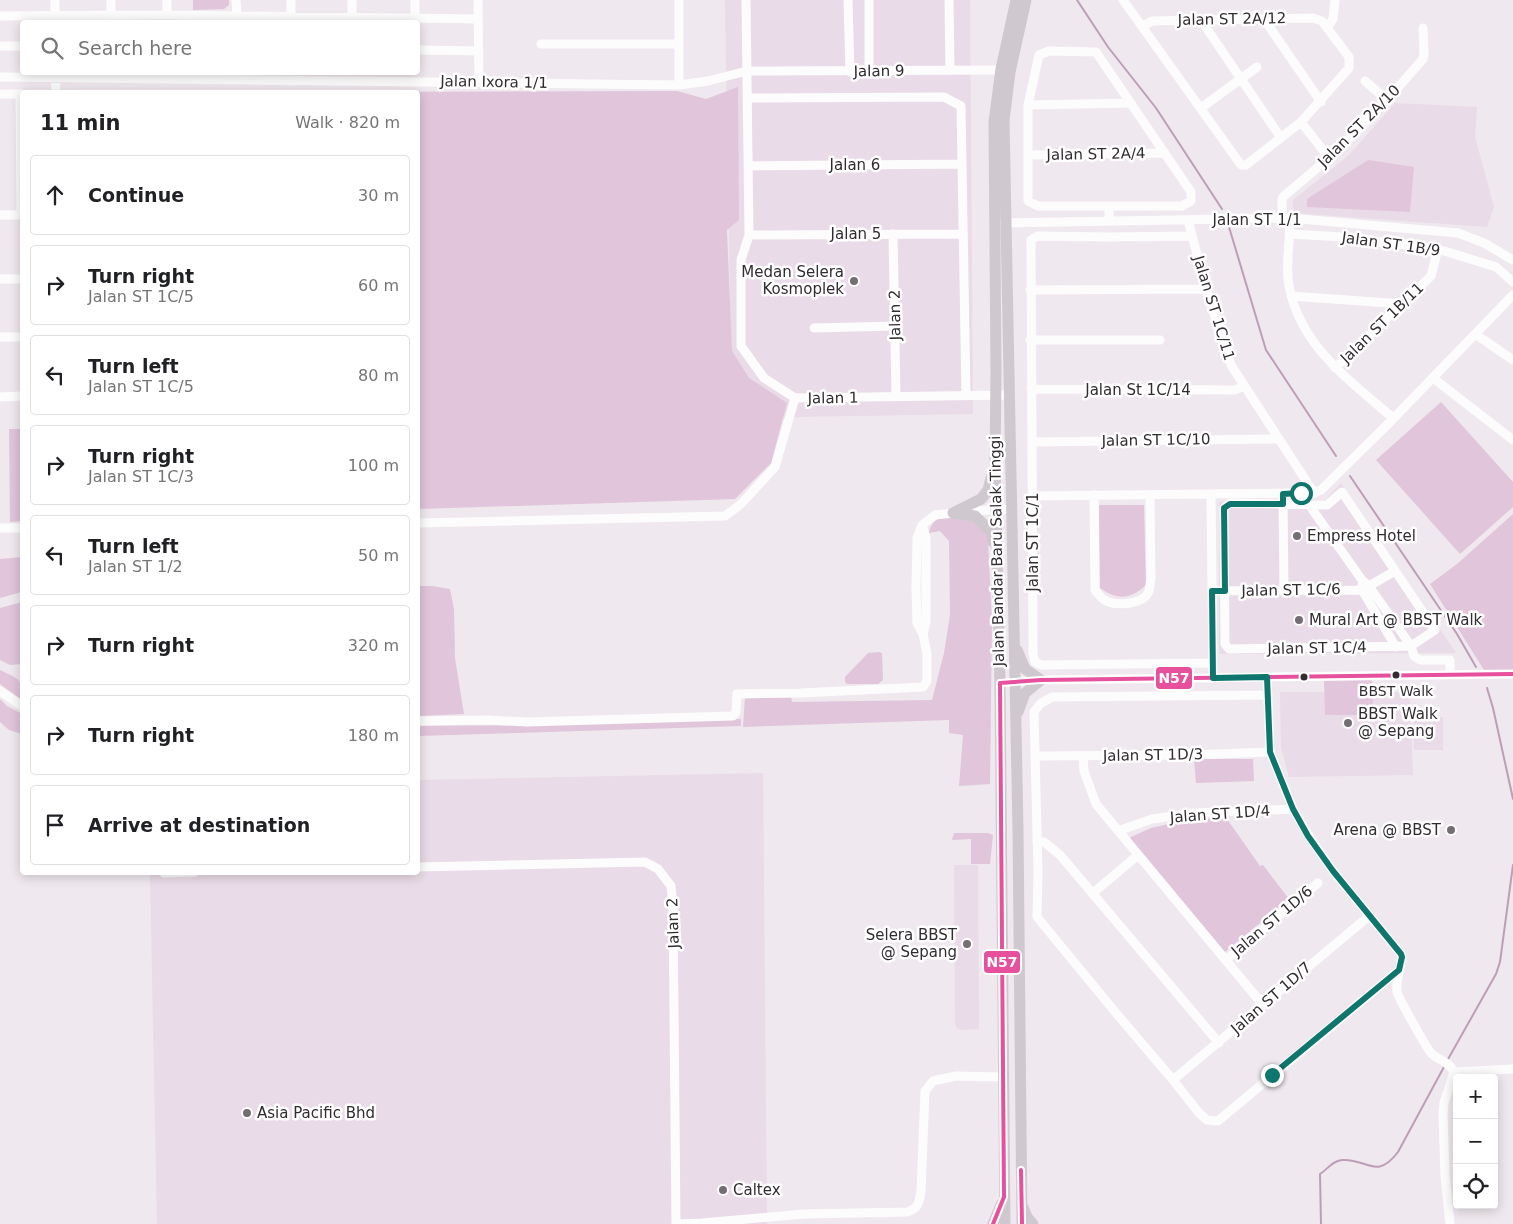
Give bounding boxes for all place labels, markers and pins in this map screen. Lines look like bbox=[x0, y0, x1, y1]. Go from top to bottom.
place label: Medan Selera Kosmoplek bbox=[741, 263, 844, 298]
marker: Medan Selera Kosmoplek bbox=[848, 275, 860, 287]
place label: Empress Hotel bbox=[1307, 527, 1416, 545]
marker: Empress Hotel bbox=[1291, 530, 1303, 542]
place label: Mural Art @ BBST Walk bbox=[1309, 611, 1483, 629]
marker: Mural Art @ BBST Walk bbox=[1293, 614, 1305, 626]
marker: BBST Walk bbox=[1391, 670, 1401, 680]
unlabelled marker bbox=[1299, 672, 1309, 682]
place label: BBST Walk bbox=[1359, 683, 1434, 699]
place label: BBST Walk @ Sepang bbox=[1358, 705, 1438, 740]
marker: BBST Walk @ Sepang bbox=[1342, 717, 1354, 729]
place label: Arena @ BBST bbox=[1333, 821, 1442, 839]
marker: Arena @ BBST bbox=[1445, 824, 1457, 836]
place label: Selera BBST @ Sepang bbox=[866, 926, 958, 961]
marker: Selera BBST @ Sepang bbox=[961, 938, 973, 950]
place label: Asia Pacific Bhd bbox=[257, 1104, 375, 1122]
marker: Asia Pacific Bhd bbox=[241, 1107, 253, 1119]
place label: Caltex bbox=[733, 1181, 781, 1199]
marker: Caltex bbox=[717, 1184, 729, 1196]

